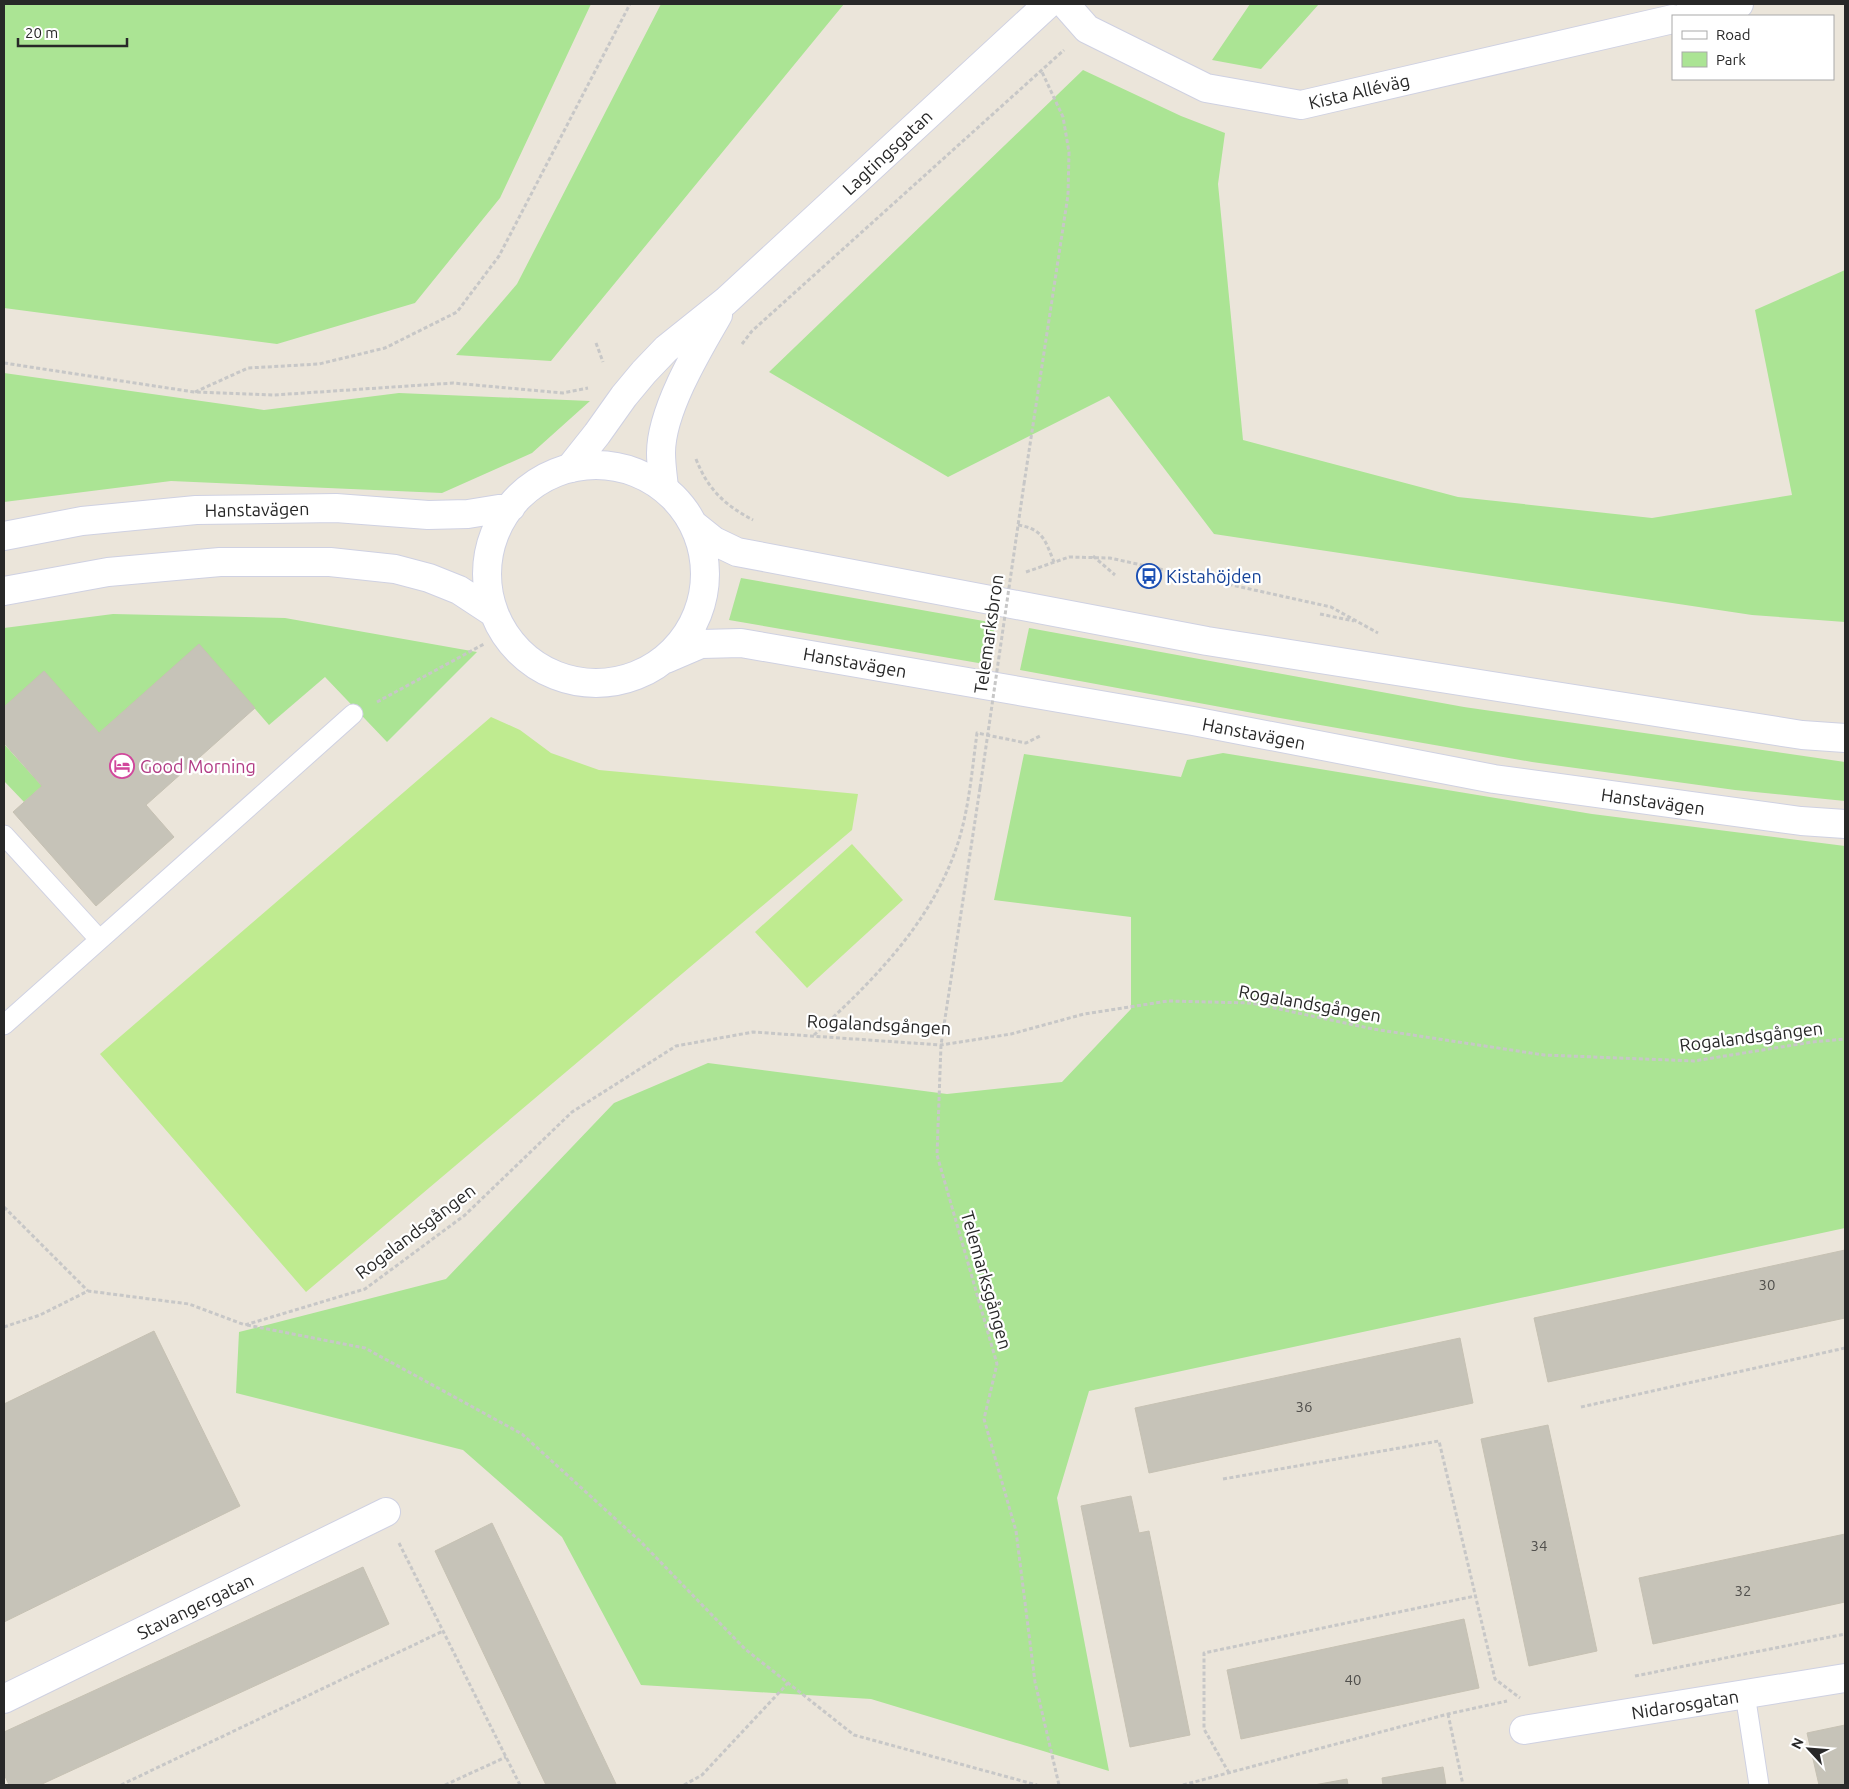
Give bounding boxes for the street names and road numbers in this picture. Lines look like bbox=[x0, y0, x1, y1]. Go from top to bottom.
street label: Kista Alléväg bbox=[1306, 70, 1412, 112]
street label: Lagtingsgatan bbox=[838, 106, 936, 198]
street label: Hanstavägen bbox=[204, 498, 310, 520]
street label: Telemarksbron bbox=[970, 573, 1006, 695]
street label: Hanstavägen bbox=[802, 643, 908, 681]
street label: Hanstavägen bbox=[1201, 713, 1307, 753]
street label: Hanstavägen bbox=[1600, 784, 1706, 818]
street label: Rogalandsgången bbox=[1237, 981, 1383, 1025]
street label: Rogalandsgången bbox=[806, 1010, 952, 1038]
street label: Rogalandsgången bbox=[1678, 1017, 1824, 1055]
street label: Rogalandsgången bbox=[351, 1180, 479, 1282]
street label: Telemarksgången bbox=[958, 1209, 1016, 1351]
street label: Stavangergatan bbox=[133, 1569, 257, 1643]
street label: Nidarosgatan bbox=[1630, 1686, 1740, 1722]

